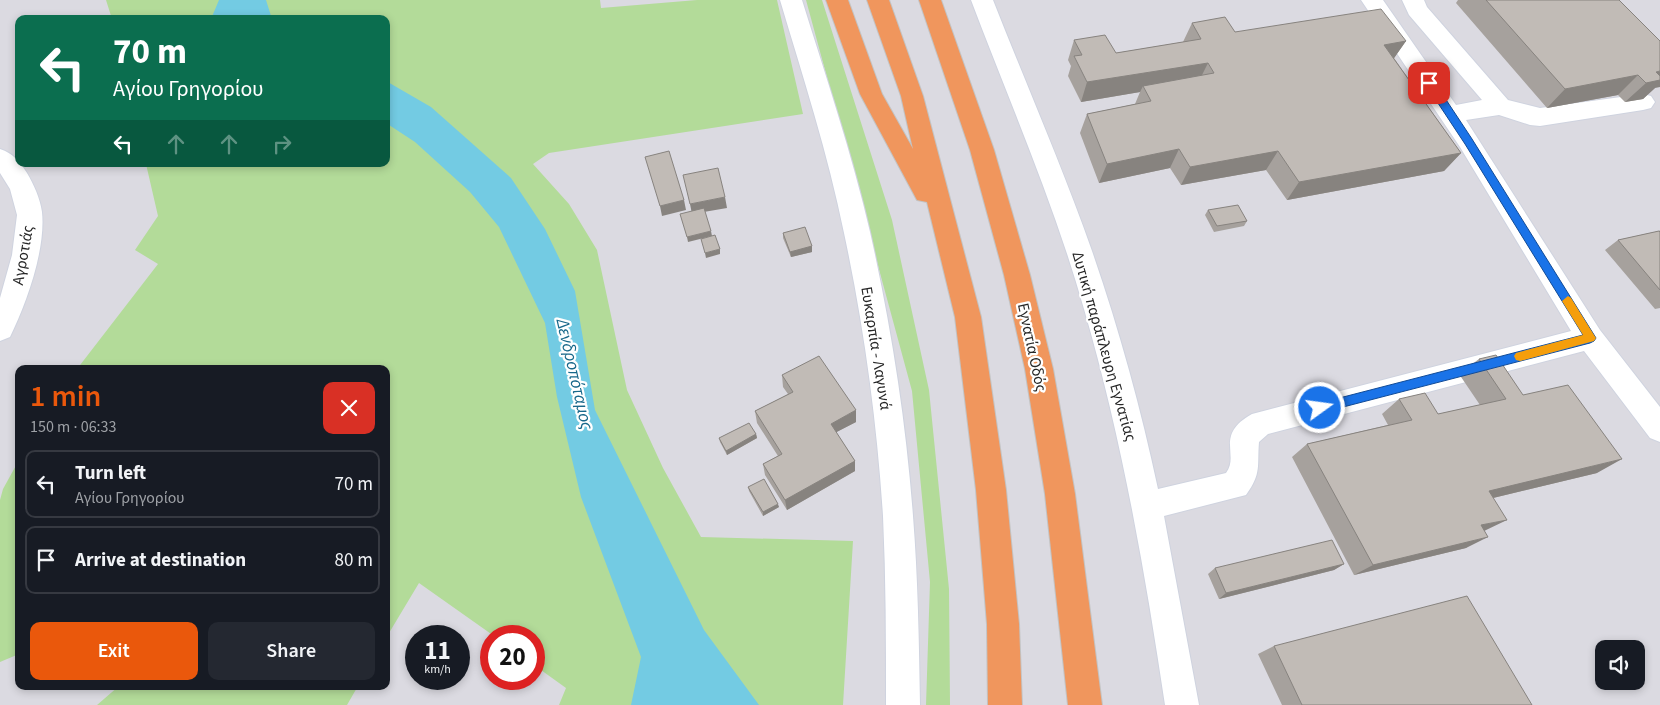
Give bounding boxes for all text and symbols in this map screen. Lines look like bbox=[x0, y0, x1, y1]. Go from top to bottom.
text: 70 m bbox=[113, 27, 187, 77]
icon: left bbox=[30, 35, 95, 100]
pin bbox=[1408, 62, 1450, 104]
icon: arrive bbox=[1415, 69, 1443, 97]
text: Αγίου Γρηγορίου bbox=[113, 73, 263, 105]
icon: left bbox=[109, 130, 137, 158]
icon: ahead bbox=[162, 130, 190, 158]
icon: ahead bbox=[215, 130, 243, 158]
icon: right bbox=[268, 130, 296, 158]
street label: Αγροτιάς bbox=[7, 224, 39, 287]
street label: Δυτική παράπλευρη Εγνατίας bbox=[1066, 249, 1142, 444]
street label: Ευκαρπία - Λαγυνά bbox=[855, 285, 897, 411]
street label: Εγνατία Οδός bbox=[1012, 301, 1052, 394]
water label: Δενδροπόταμος bbox=[549, 315, 600, 432]
text: 1 min bbox=[30, 375, 101, 418]
position arrow bbox=[1293, 381, 1345, 433]
button: close bbox=[323, 382, 375, 434]
text: 150 m · 06:33 bbox=[30, 416, 117, 438]
text: Turn left bbox=[75, 460, 146, 487]
icon: left bbox=[32, 470, 60, 498]
text: 70 m bbox=[335, 471, 373, 498]
text: Αγίου Γρηγορίου bbox=[75, 487, 184, 509]
icon: arrive bbox=[32, 546, 60, 574]
text: Arrive at destination bbox=[75, 547, 246, 574]
text: 80 m bbox=[335, 547, 373, 574]
button: Exit bbox=[30, 622, 198, 680]
button: Share bbox=[208, 622, 375, 680]
speed limit sign: 20 bbox=[480, 625, 545, 690]
text: 11 bbox=[424, 633, 451, 669]
map controls bbox=[1595, 640, 1645, 690]
button: sound bbox=[1595, 640, 1645, 690]
text: km/h bbox=[424, 661, 451, 678]

